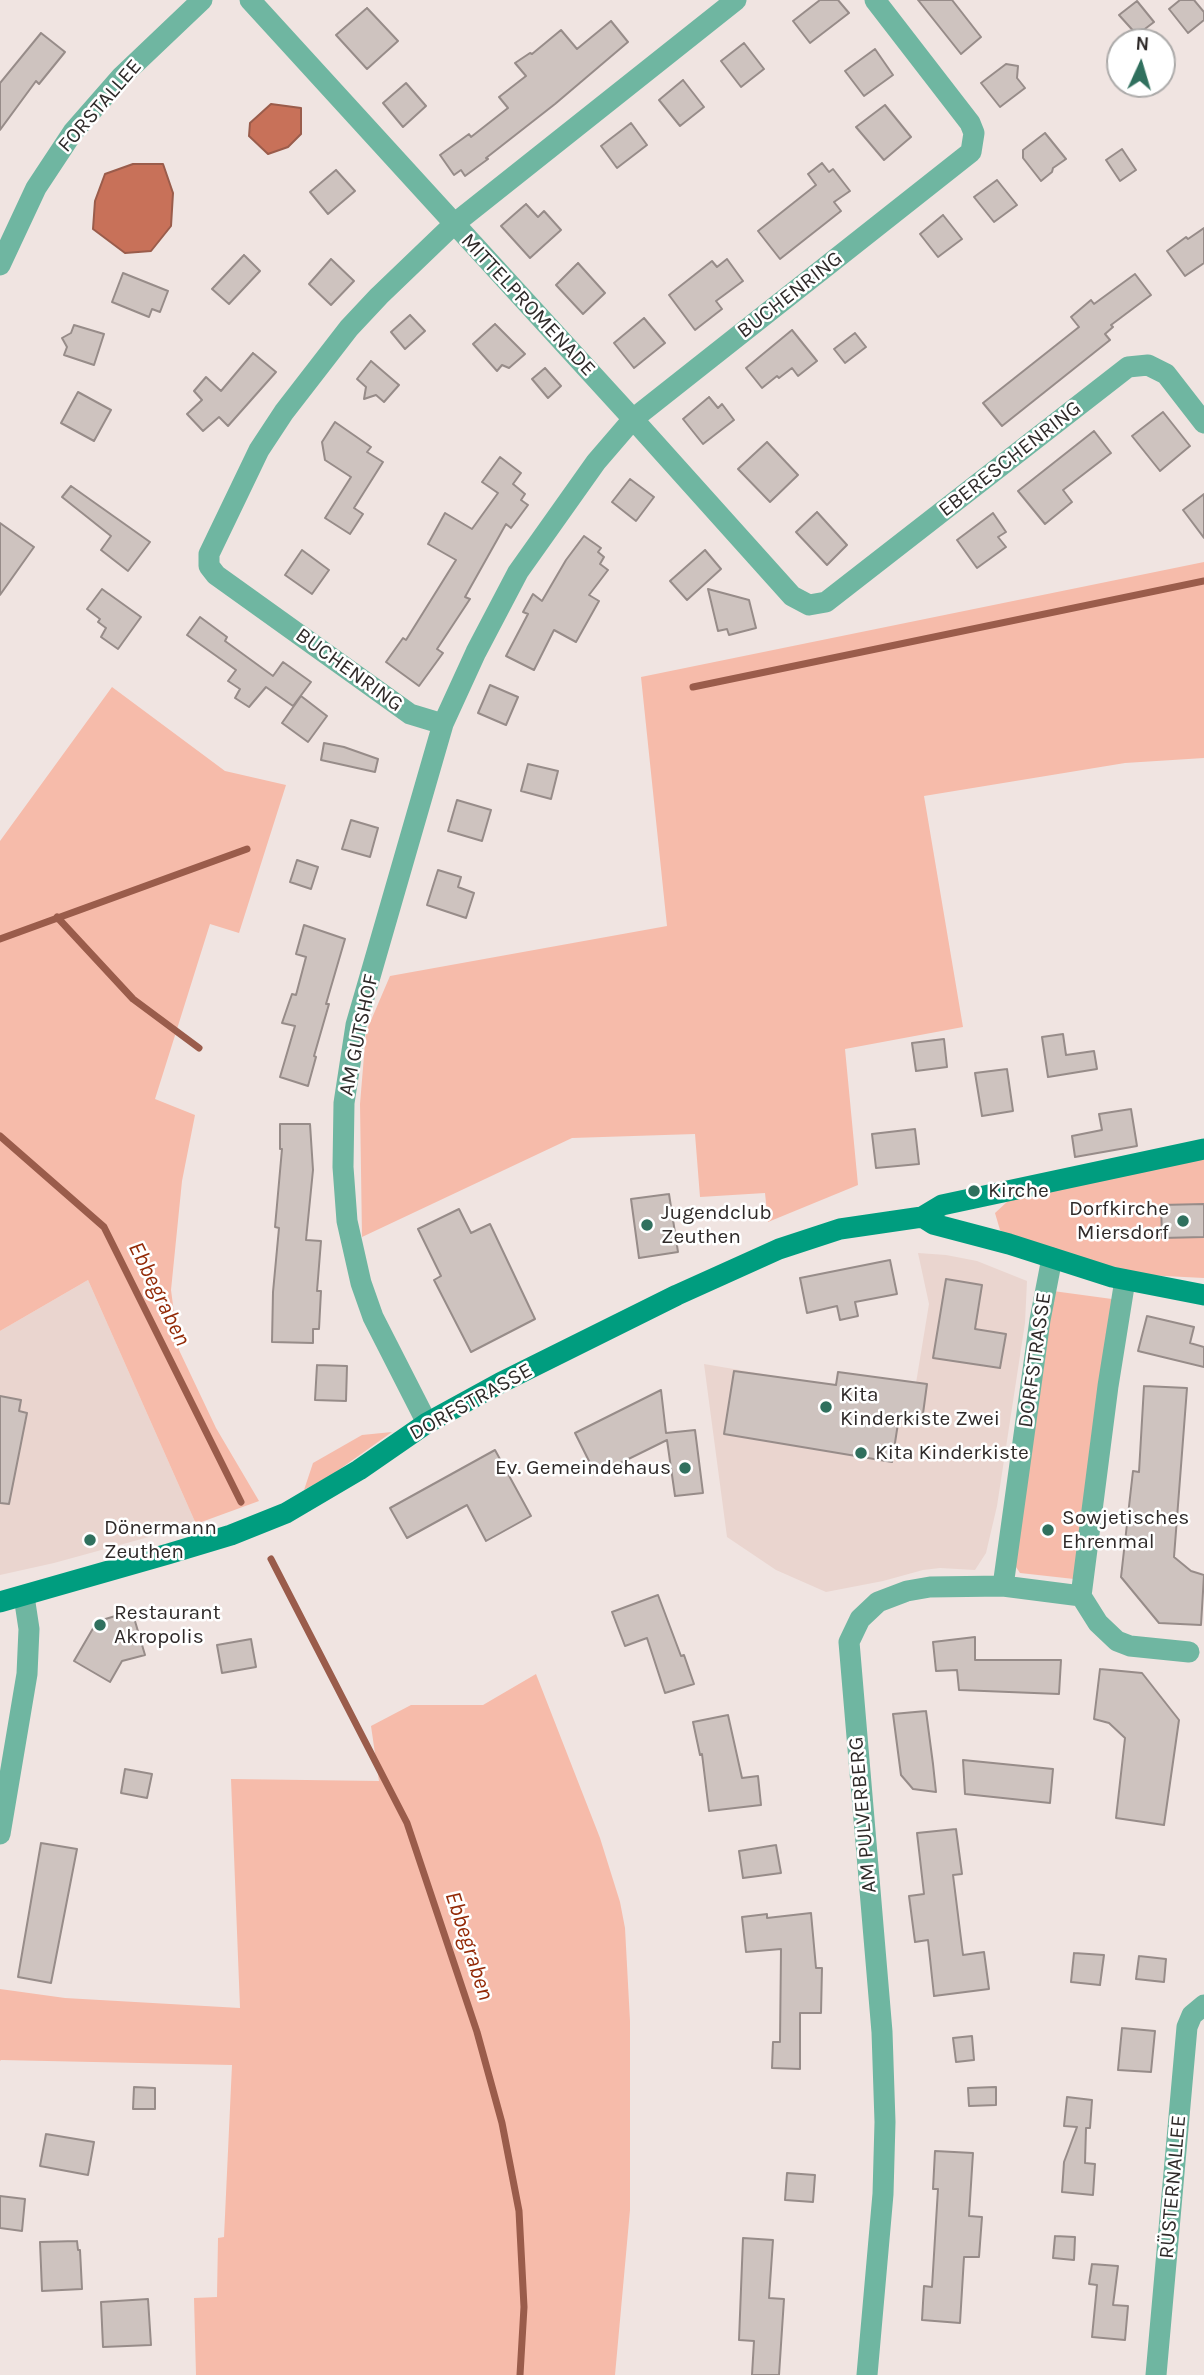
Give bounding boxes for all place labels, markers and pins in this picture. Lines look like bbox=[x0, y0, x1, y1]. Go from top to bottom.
place label: Kirche bbox=[988, 1178, 1049, 1204]
marker: Kirche bbox=[966, 1183, 982, 1199]
place label: Dorfkirche Miersdorf bbox=[1069, 1196, 1169, 1246]
place label: Jugendclub Zeuthen bbox=[661, 1200, 772, 1250]
marker: Dorfkirche Miersdorf bbox=[1175, 1213, 1191, 1229]
marker: Jugendclub Zeuthen bbox=[639, 1217, 655, 1233]
place label: Kita Kinderkiste Zwei bbox=[840, 1382, 1000, 1432]
marker: Kita Kinderkiste Zwei bbox=[818, 1399, 834, 1415]
place label: Kita Kinderkiste bbox=[875, 1440, 1029, 1466]
marker: Kita Kinderkiste bbox=[853, 1445, 869, 1461]
place label: Ev. Gemeindehaus bbox=[495, 1455, 671, 1481]
marker: Ev. Gemeindehaus bbox=[677, 1460, 693, 1476]
place label: Sowjetisches Ehrenmal bbox=[1062, 1505, 1189, 1555]
place label: Dönermann Zeuthen bbox=[104, 1515, 217, 1565]
marker: Sowjetisches Ehrenmal bbox=[1040, 1522, 1056, 1538]
marker: Dönermann Zeuthen bbox=[82, 1532, 98, 1548]
place label: Restaurant Akropolis bbox=[114, 1600, 221, 1650]
marker: Restaurant Akropolis bbox=[92, 1617, 108, 1633]

